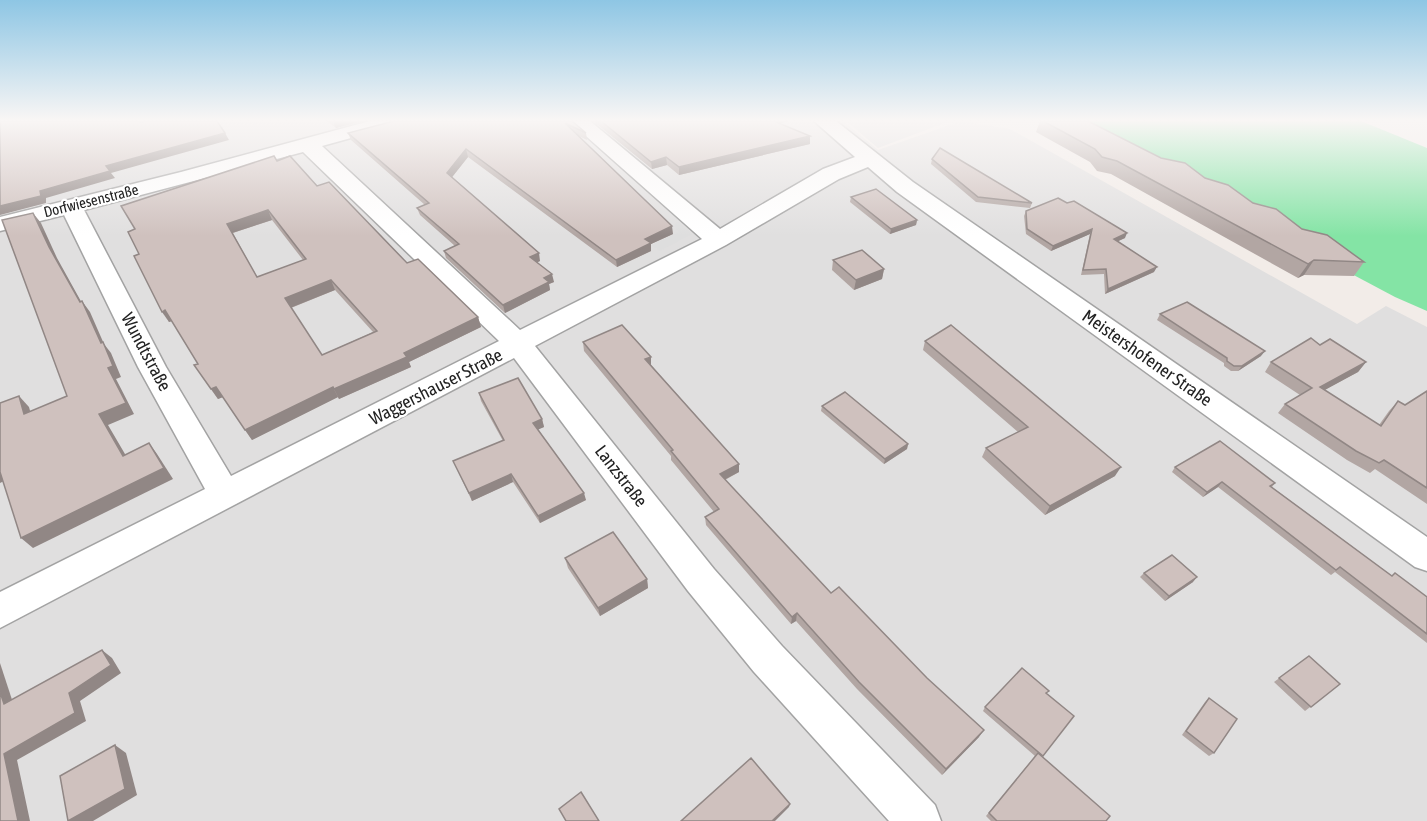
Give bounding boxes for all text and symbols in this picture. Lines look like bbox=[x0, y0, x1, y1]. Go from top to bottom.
street label: Dorfwiesenstraße bbox=[42, 180, 140, 221]
street label: Meistershofener Straße bbox=[1078, 305, 1216, 410]
street label: Wundtstraße bbox=[117, 309, 176, 394]
street label: Waggershauser Straße bbox=[366, 344, 506, 429]
street label: Lanzstraße bbox=[591, 441, 652, 511]

